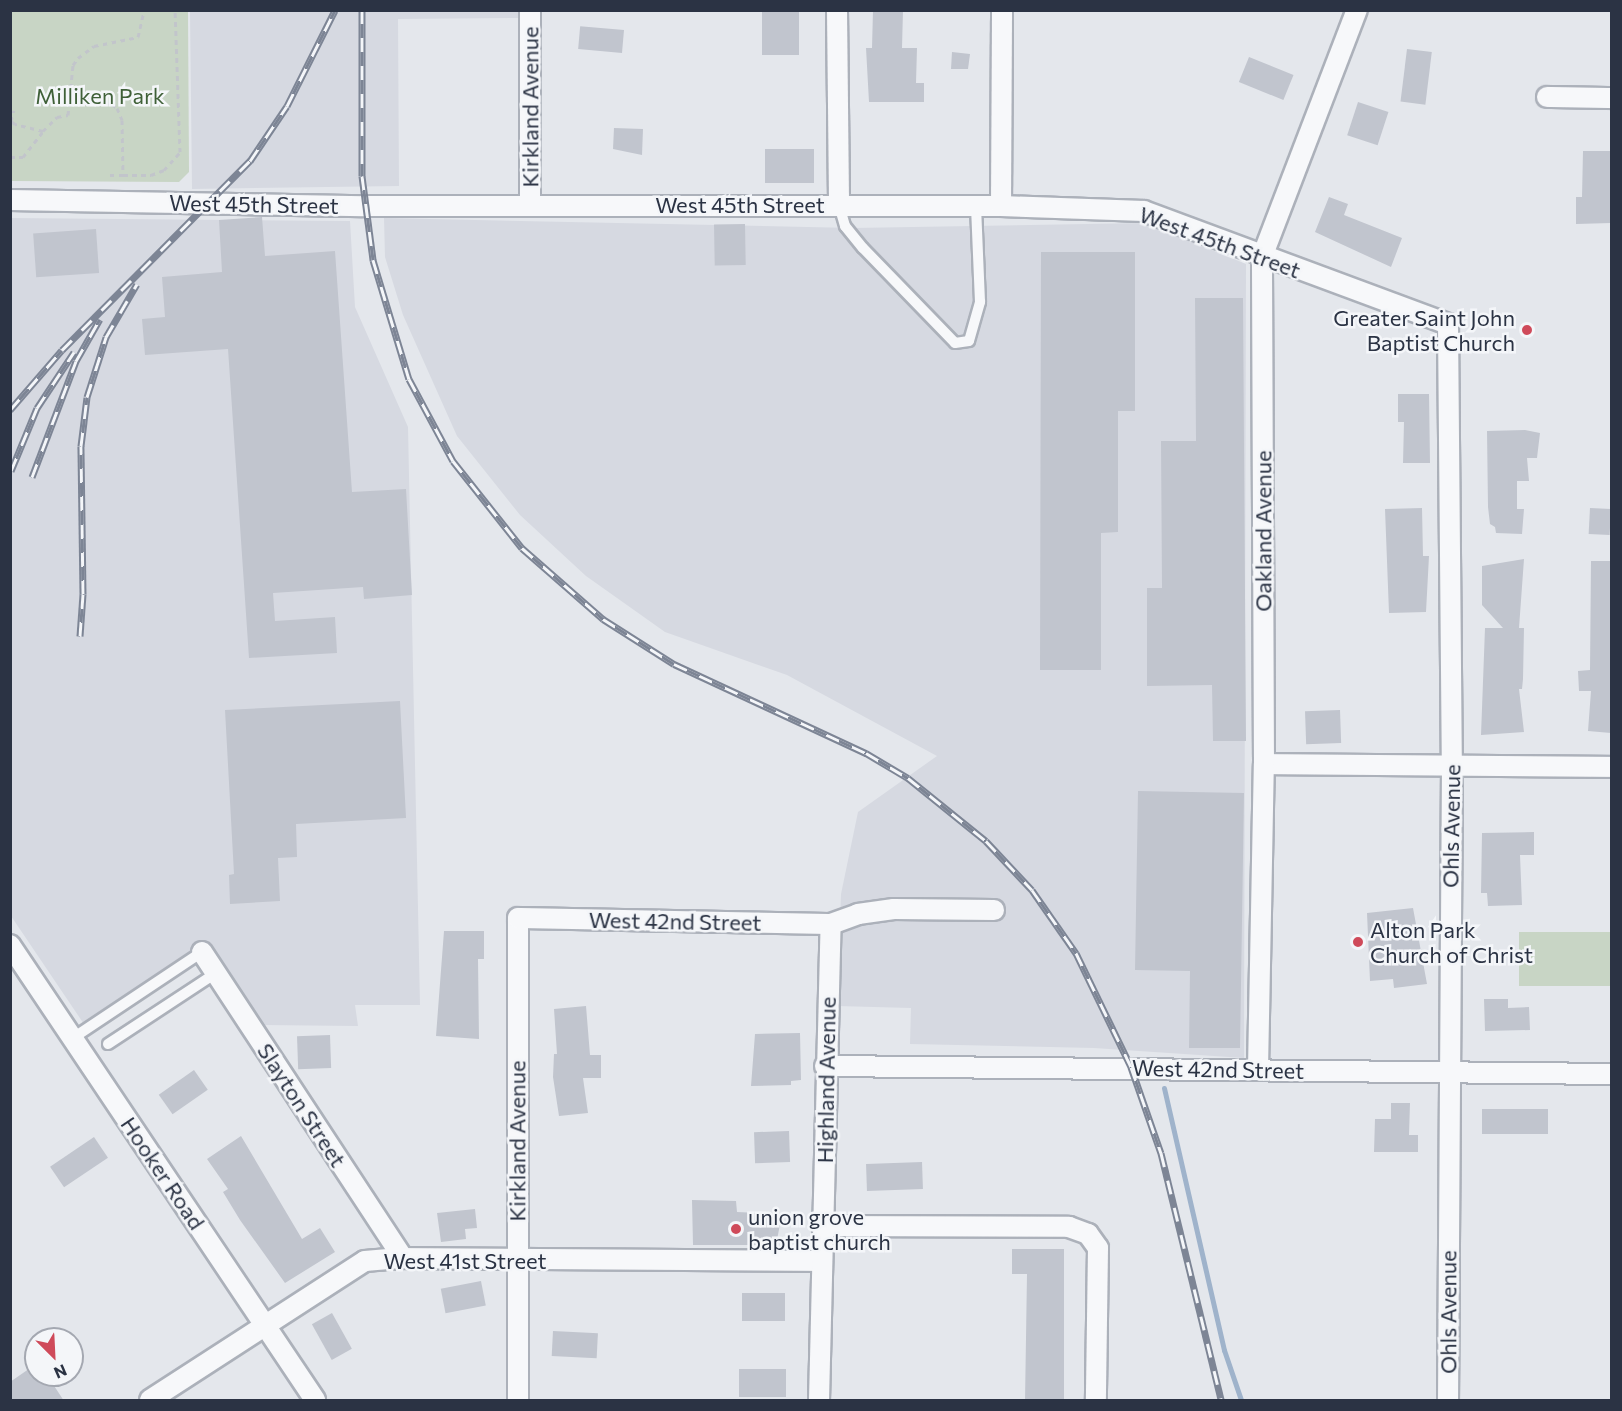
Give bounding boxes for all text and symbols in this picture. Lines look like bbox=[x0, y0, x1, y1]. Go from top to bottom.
street label: Kirkland Avenue bbox=[517, 26, 543, 188]
park label: Milliken Park bbox=[35, 83, 165, 109]
street label: West 45th Street bbox=[169, 189, 339, 219]
street label: West 45th Street bbox=[655, 192, 825, 218]
street label: West 45th Street bbox=[1136, 201, 1304, 283]
place label: Greater Saint John Baptist Church bbox=[1333, 304, 1515, 356]
marker: Greater Saint John Baptist Church bbox=[1520, 323, 1534, 337]
street label: Oakland Avenue bbox=[1250, 450, 1276, 612]
street label: Ohls Avenue bbox=[1437, 764, 1465, 888]
street label: West 42nd Street bbox=[589, 906, 761, 936]
place label: Alton Park Church of Christ bbox=[1370, 916, 1533, 968]
marker: Alton Park Church of Christ bbox=[1351, 935, 1365, 949]
street label: Highland Avenue bbox=[811, 996, 841, 1164]
street label: Slayton Street bbox=[252, 1038, 352, 1172]
street label: West 42nd Street bbox=[1132, 1054, 1304, 1084]
street label: Kirkland Avenue bbox=[504, 1060, 530, 1222]
street label: Hooker Road bbox=[116, 1112, 210, 1234]
place label: union grove baptist church bbox=[748, 1203, 891, 1254]
marker: union grove baptist church bbox=[729, 1222, 743, 1236]
street label: West 41st Street bbox=[384, 1248, 546, 1274]
street label: Ohls Avenue bbox=[1435, 1250, 1461, 1374]
north arrow bbox=[24, 1327, 84, 1387]
text: N bbox=[51, 1361, 70, 1383]

